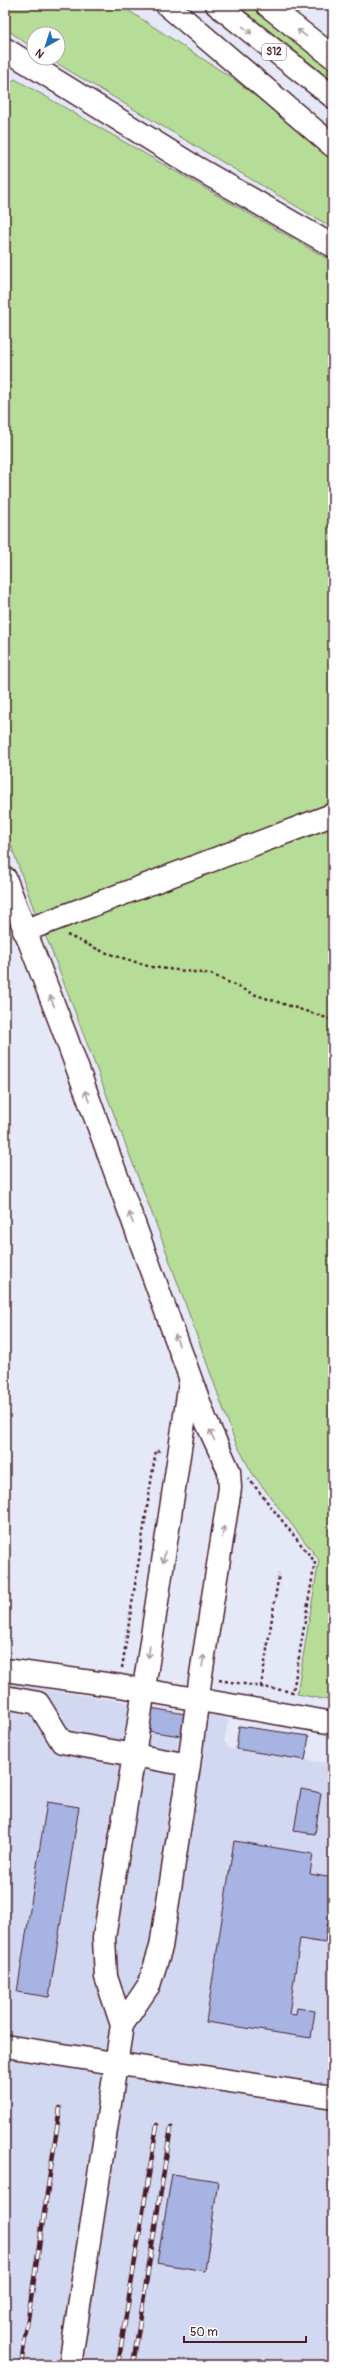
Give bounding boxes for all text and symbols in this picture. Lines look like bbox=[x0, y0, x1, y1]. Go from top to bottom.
north arrow bbox=[26, 26, 66, 66]
one-way arrow bbox=[241, 26, 252, 34]
one-way arrow bbox=[297, 29, 308, 37]
road number: S12 bbox=[262, 44, 286, 60]
text: N bbox=[33, 46, 47, 61]
one-way arrow bbox=[47, 995, 55, 1007]
one-way arrow bbox=[83, 1090, 90, 1103]
one-way arrow bbox=[127, 1213, 135, 1225]
one-way arrow bbox=[173, 1334, 181, 1346]
one-way arrow bbox=[208, 1430, 216, 1442]
one-way arrow bbox=[219, 1526, 227, 1539]
one-way arrow bbox=[159, 1550, 167, 1563]
one-way arrow bbox=[145, 1645, 153, 1658]
one-way arrow bbox=[199, 1655, 207, 1668]
scale bar bbox=[184, 2318, 306, 2344]
text: 50 m bbox=[190, 2325, 218, 2340]

